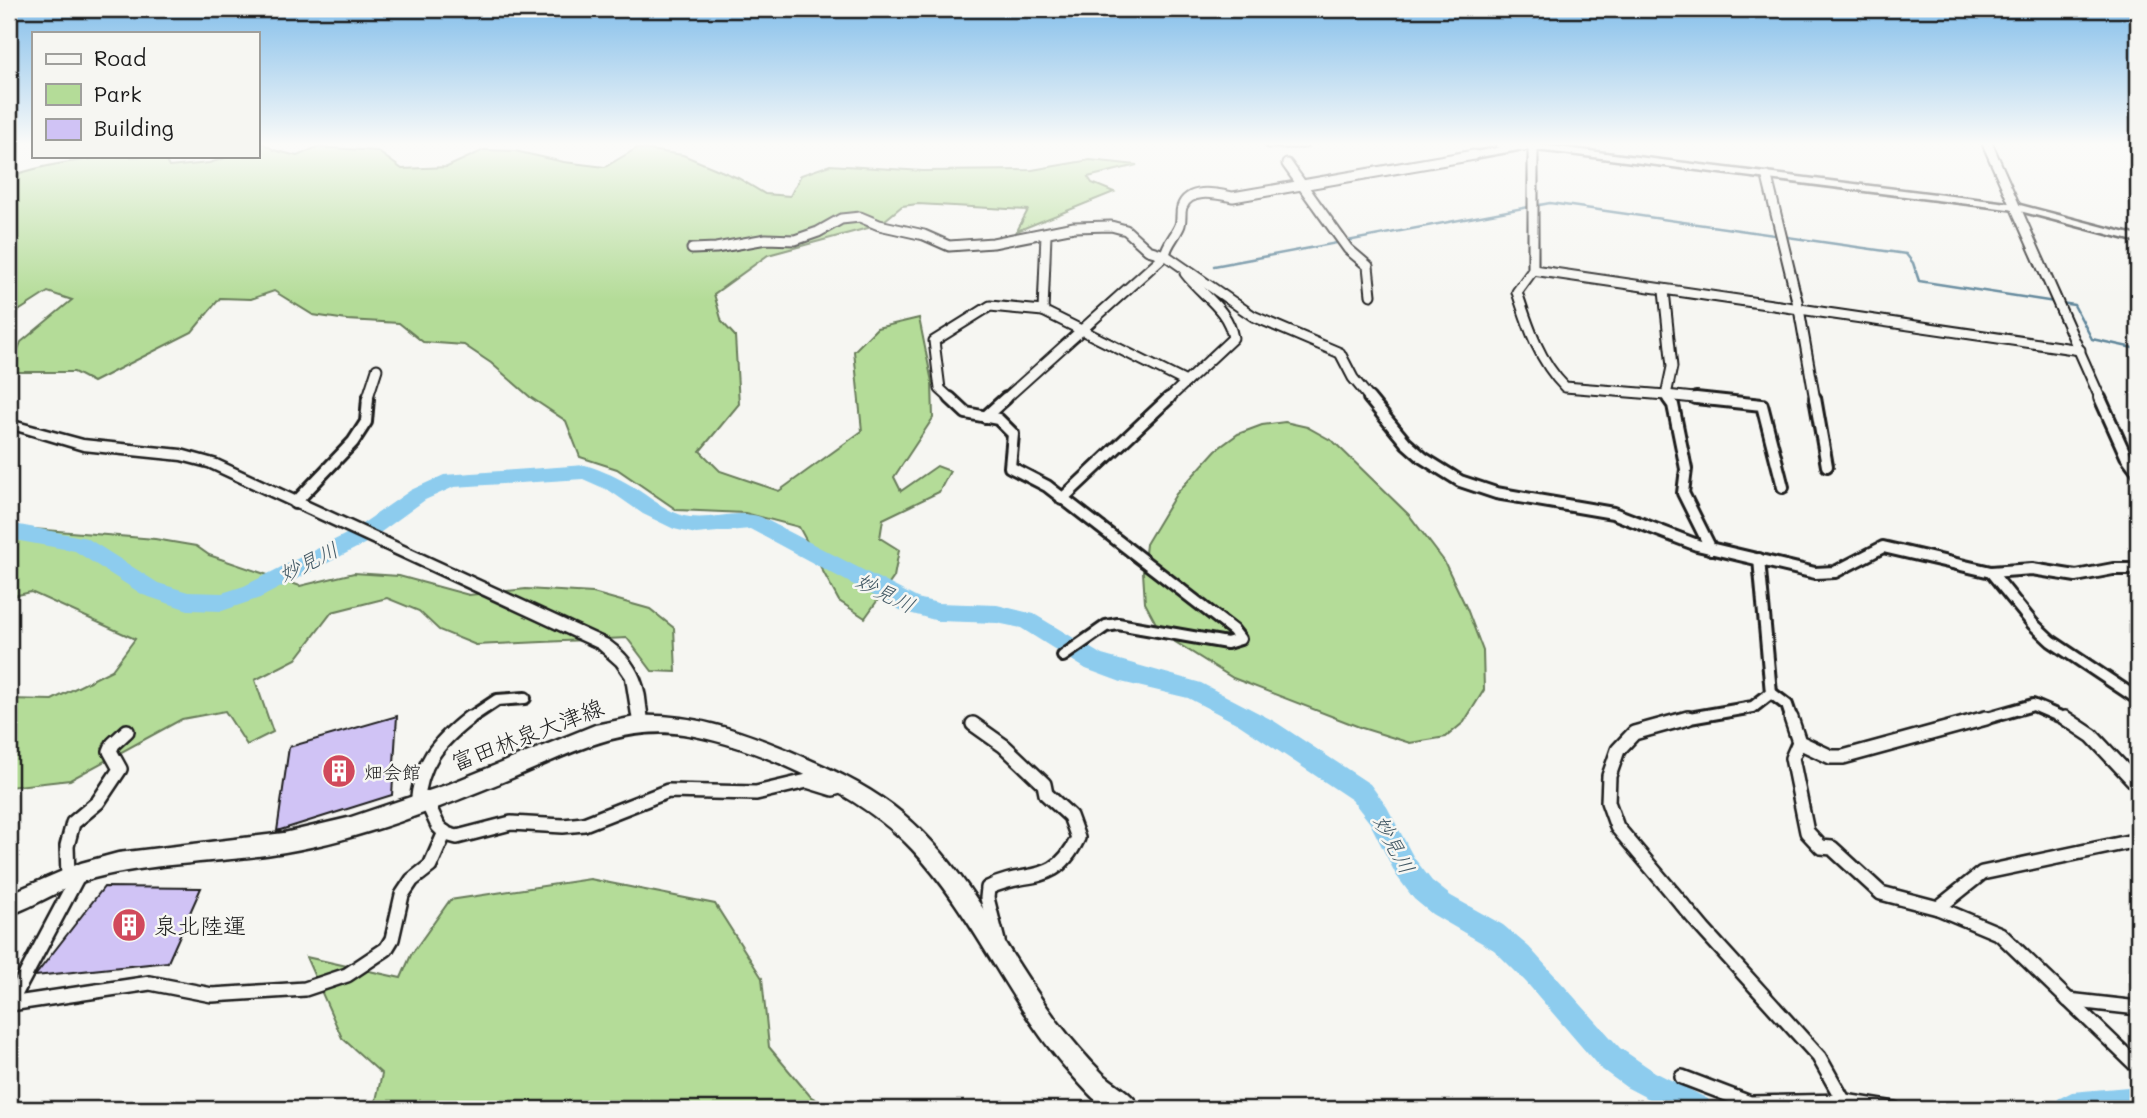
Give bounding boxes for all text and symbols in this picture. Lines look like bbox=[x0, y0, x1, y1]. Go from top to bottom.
legend bbox=[32, 32, 259, 158]
text: Road bbox=[94, 44, 146, 71]
text: Park bbox=[94, 80, 142, 107]
text: Building bbox=[94, 114, 174, 141]
water label: 妙見川 bbox=[274, 535, 342, 587]
water label: 妙見川 bbox=[852, 566, 920, 618]
street label: 富田林泉大津線 bbox=[446, 691, 608, 777]
building icon: 畑会館 bbox=[320, 752, 358, 790]
place label: 畑会館 bbox=[364, 759, 421, 784]
water label: 妙見川 bbox=[1368, 810, 1422, 878]
building icon: 泉北陸運 bbox=[110, 906, 148, 944]
place label: 泉北陸運 bbox=[154, 910, 246, 940]

